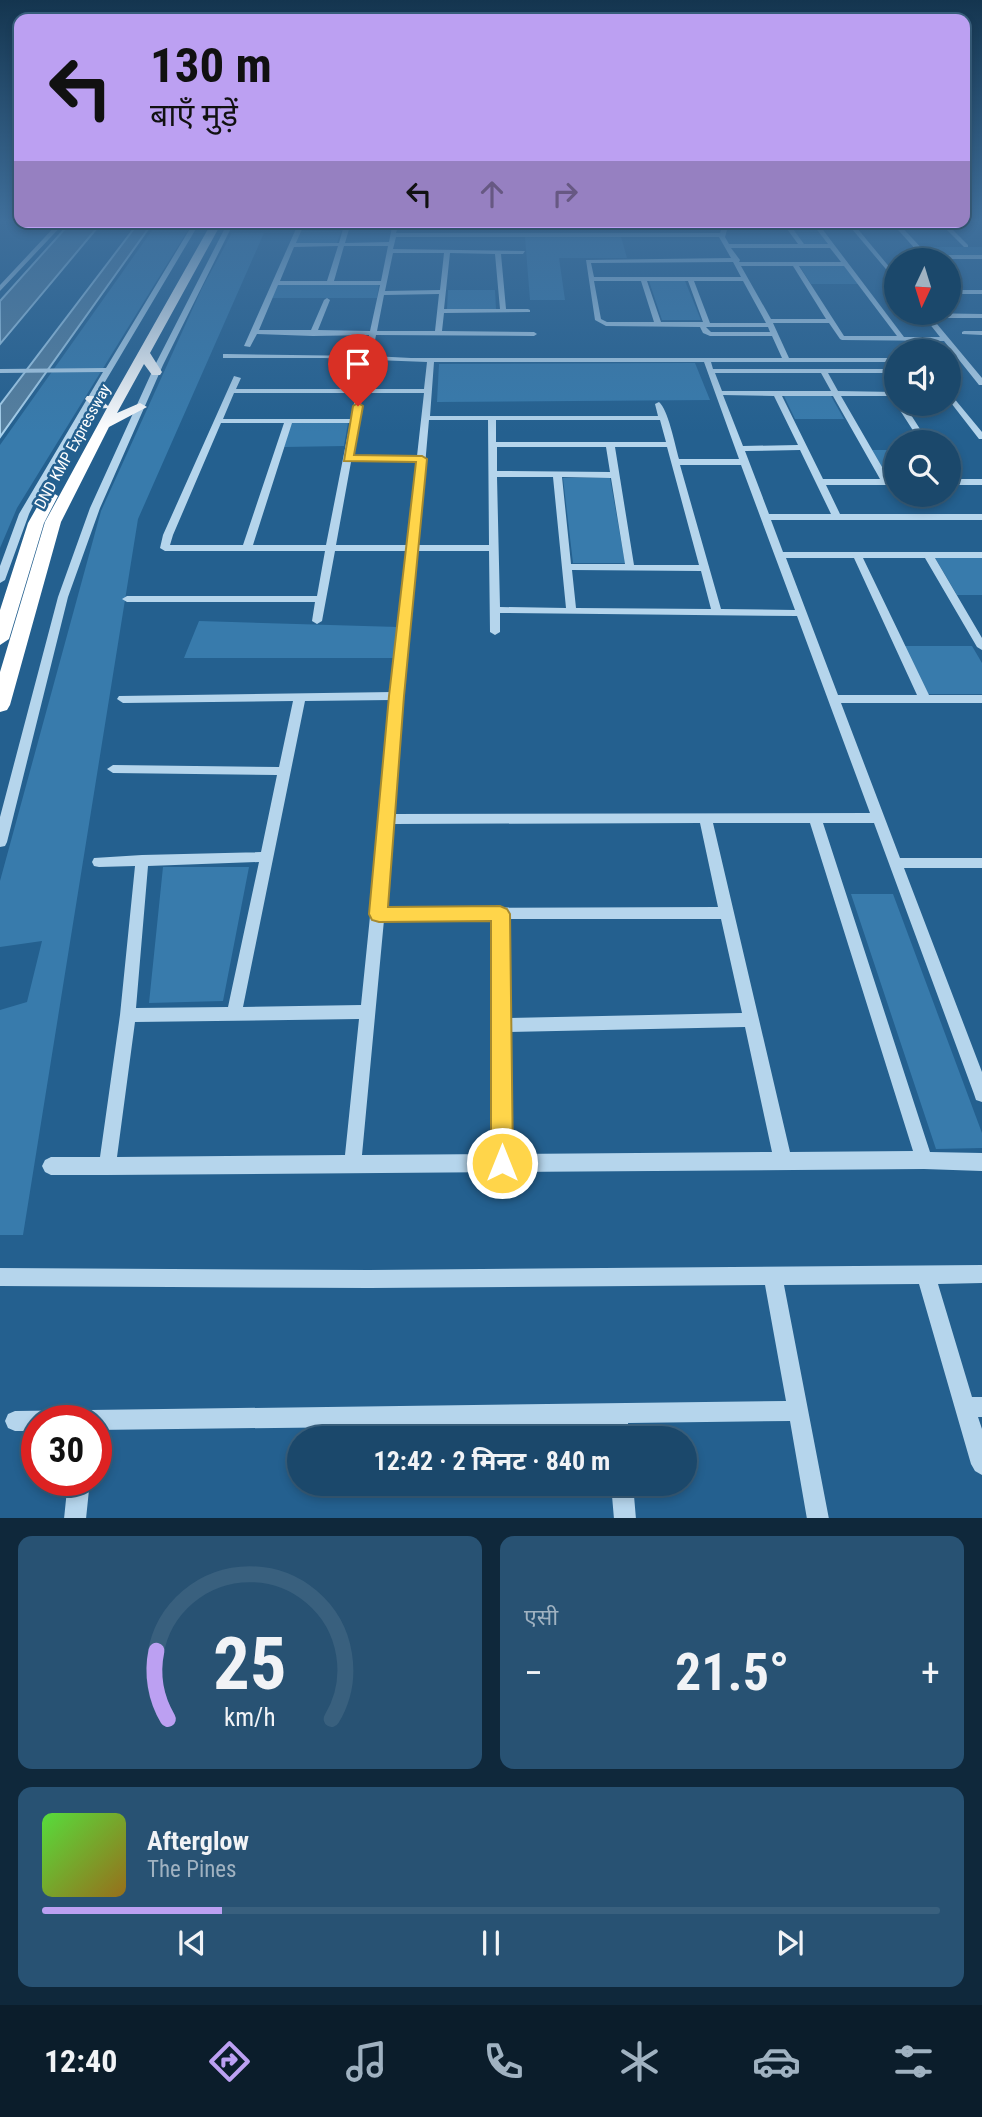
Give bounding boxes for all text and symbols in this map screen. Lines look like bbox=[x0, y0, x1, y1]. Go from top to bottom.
text: 130 m bbox=[150, 37, 272, 94]
icon: left bbox=[35, 42, 126, 133]
text: बाएँ मुड़ें bbox=[150, 96, 238, 134]
icon: left bbox=[400, 175, 438, 213]
icon: ahead bbox=[473, 175, 511, 213]
icon: right bbox=[546, 175, 584, 213]
north arrow bbox=[884, 248, 961, 326]
map controls bbox=[884, 248, 961, 507]
pin bbox=[328, 334, 388, 406]
button: sound bbox=[884, 339, 961, 416]
icon: arrive bbox=[339, 345, 377, 383]
street label: DND KMP Expressway bbox=[30, 380, 115, 512]
button: search bbox=[884, 430, 961, 507]
position arrow bbox=[465, 1126, 539, 1200]
speed limit sign: 30 bbox=[21, 1405, 112, 1496]
text: 12:42 · 2 मिनट · 840 m bbox=[374, 1446, 610, 1476]
text: एसी bbox=[524, 1604, 558, 1631]
text: 25 bbox=[213, 1621, 287, 1707]
text: 21.5° bbox=[675, 1642, 789, 1703]
text: − bbox=[524, 1651, 543, 1695]
text: + bbox=[921, 1651, 940, 1695]
text: km/h bbox=[224, 1702, 276, 1731]
text: Afterglow bbox=[147, 1826, 249, 1856]
text: The Pines bbox=[147, 1856, 237, 1883]
icon: previous bbox=[173, 1924, 211, 1962]
icon: pause bbox=[472, 1924, 510, 1962]
icon: next bbox=[771, 1924, 809, 1962]
icon: directions bbox=[205, 2037, 254, 2086]
icon: music bbox=[342, 2037, 391, 2086]
icon: phone bbox=[479, 2037, 528, 2086]
icon: climate bbox=[615, 2037, 664, 2086]
icon: car bbox=[752, 2037, 801, 2086]
icon: filters bbox=[889, 2037, 938, 2086]
text: 12:40 bbox=[44, 2042, 117, 2080]

